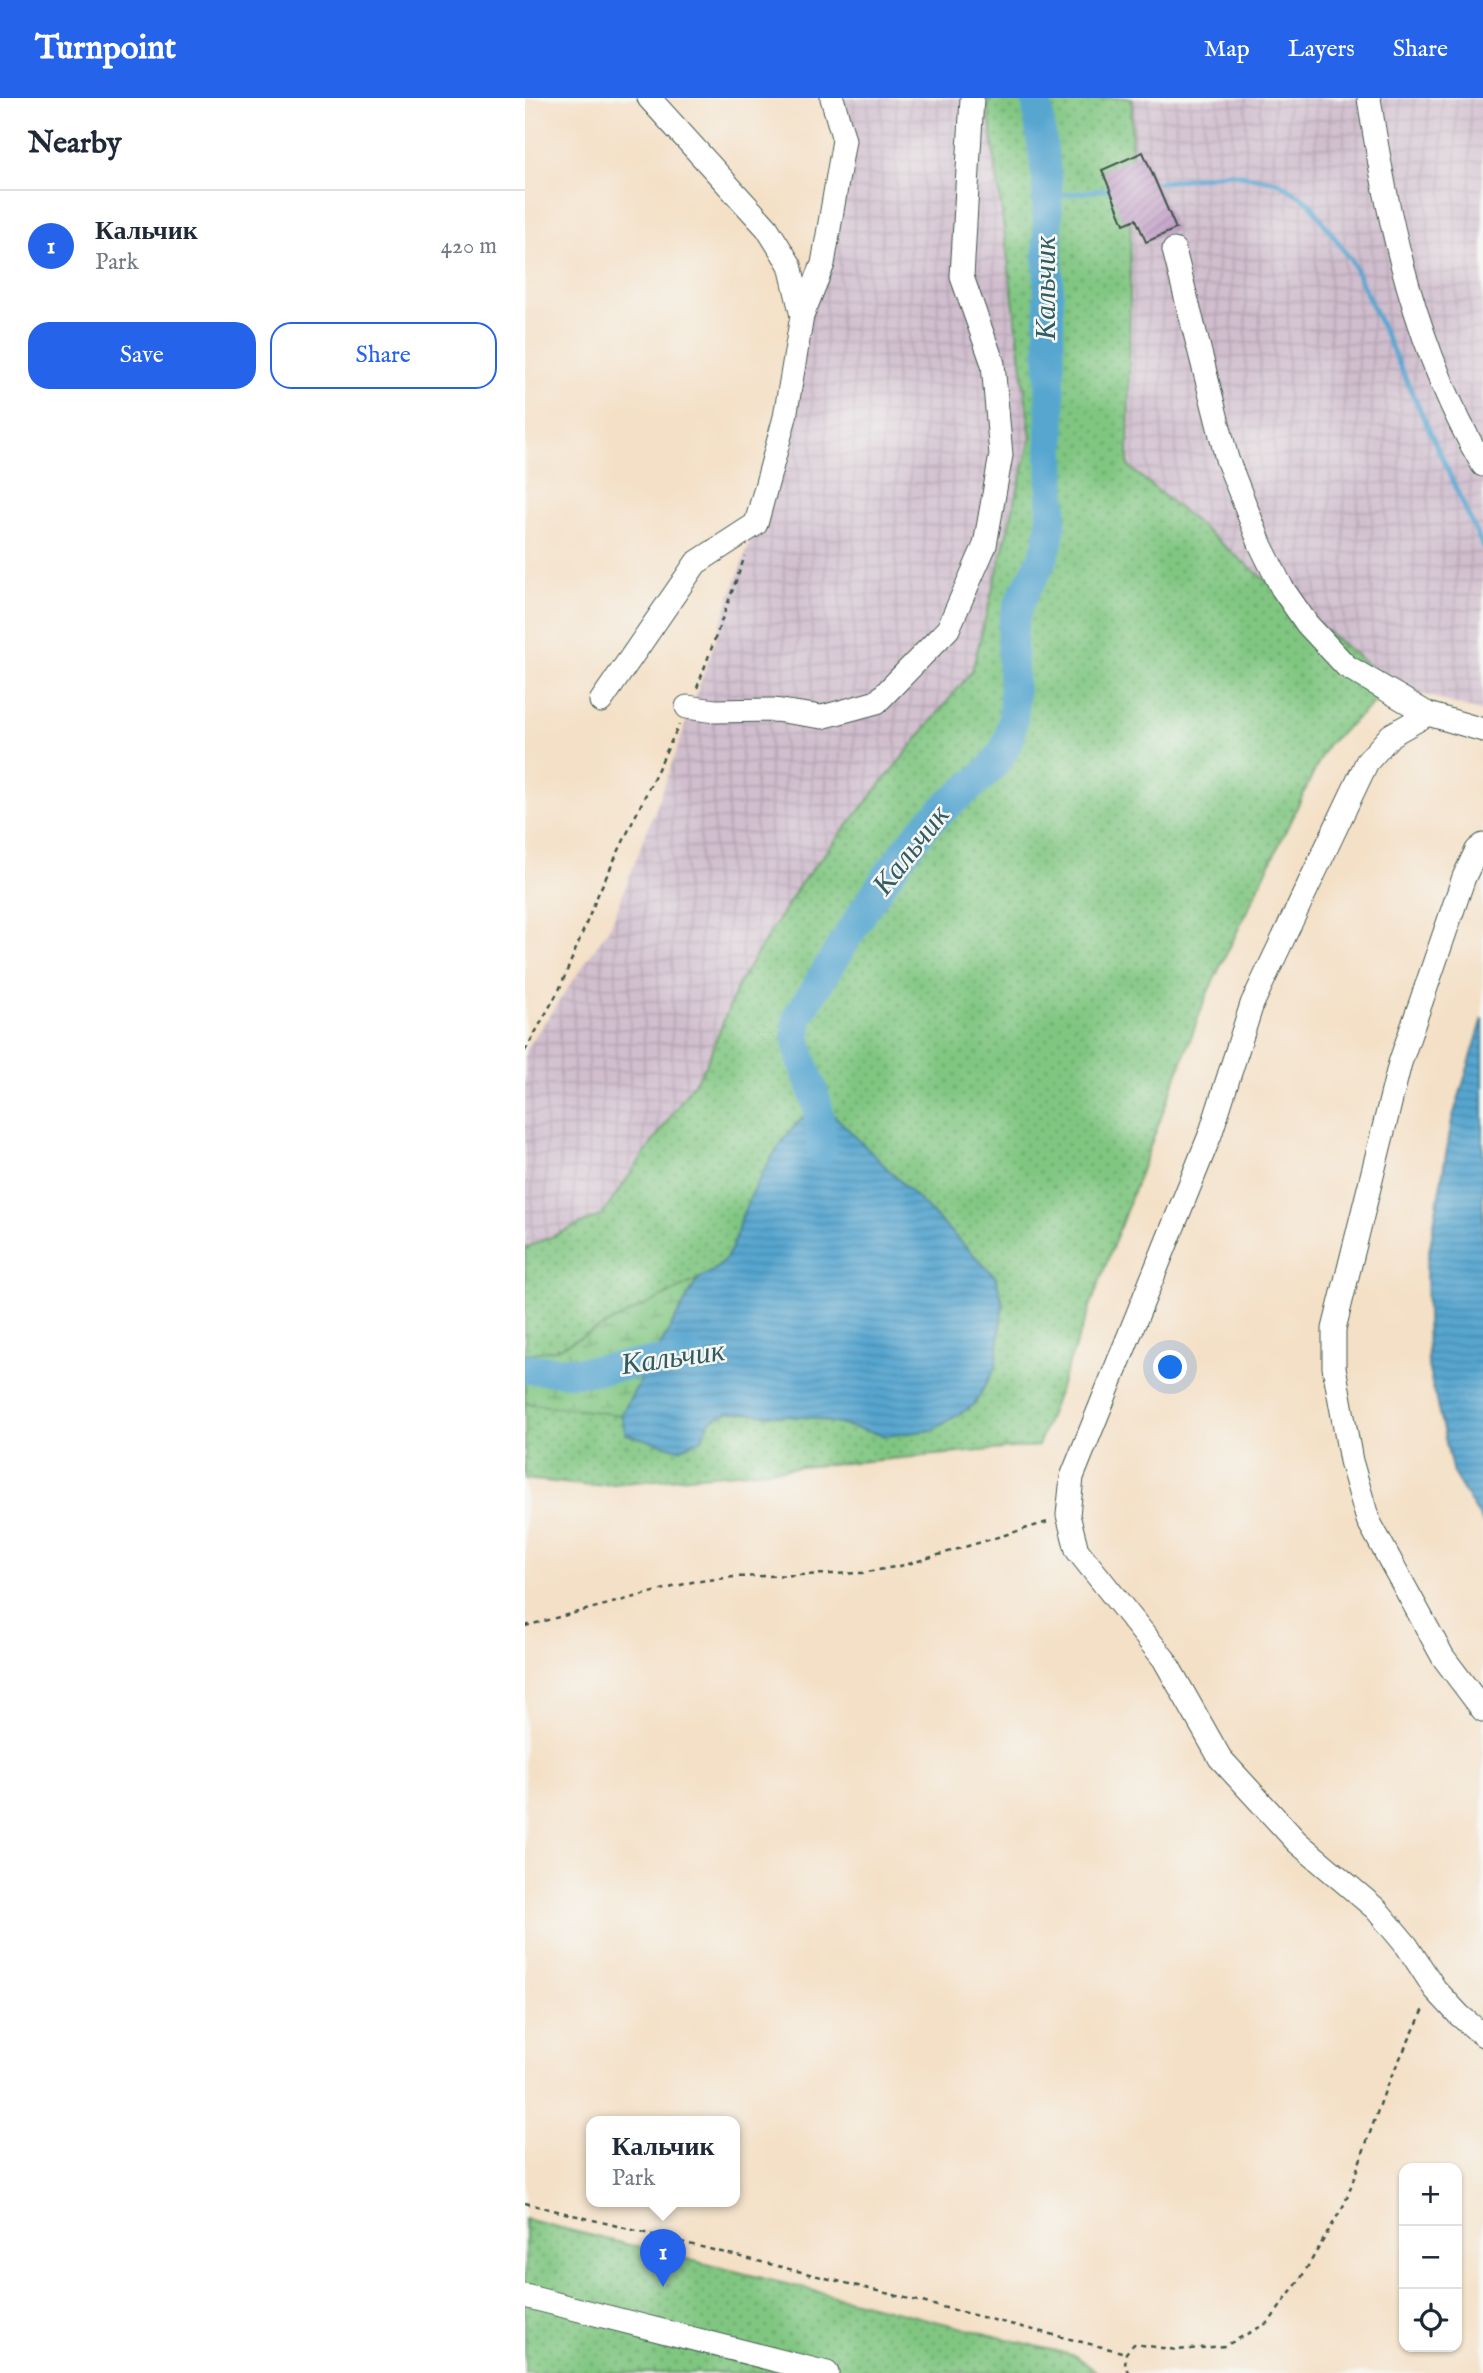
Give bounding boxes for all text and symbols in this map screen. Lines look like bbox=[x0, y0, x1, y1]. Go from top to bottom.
text: Turnpoint bbox=[35, 28, 176, 70]
text: Map bbox=[1204, 34, 1250, 65]
text: Layers bbox=[1288, 34, 1355, 65]
text: Share bbox=[1393, 34, 1448, 65]
text: Nearby bbox=[28, 125, 121, 163]
text: Кальчик bbox=[95, 215, 198, 248]
text: 1 bbox=[47, 232, 55, 261]
text: 420 m bbox=[441, 232, 497, 261]
water label: Кальчик bbox=[1028, 235, 1066, 341]
text: Park bbox=[95, 248, 139, 277]
button: Save bbox=[28, 322, 256, 389]
button: Share bbox=[270, 322, 497, 389]
water label: Кальчик bbox=[864, 798, 960, 904]
water label: Кальчик bbox=[618, 1333, 728, 1385]
your location bbox=[1153, 1350, 1187, 1384]
popup bbox=[586, 2116, 740, 2207]
text: Кальчик bbox=[612, 2131, 714, 2164]
map controls bbox=[1399, 2163, 1462, 2352]
button: + bbox=[1399, 2163, 1462, 2226]
text: Park bbox=[612, 2164, 655, 2193]
button: − bbox=[1399, 2226, 1462, 2289]
pin: 1 bbox=[640, 2229, 686, 2287]
button: locate bbox=[1399, 2289, 1462, 2352]

